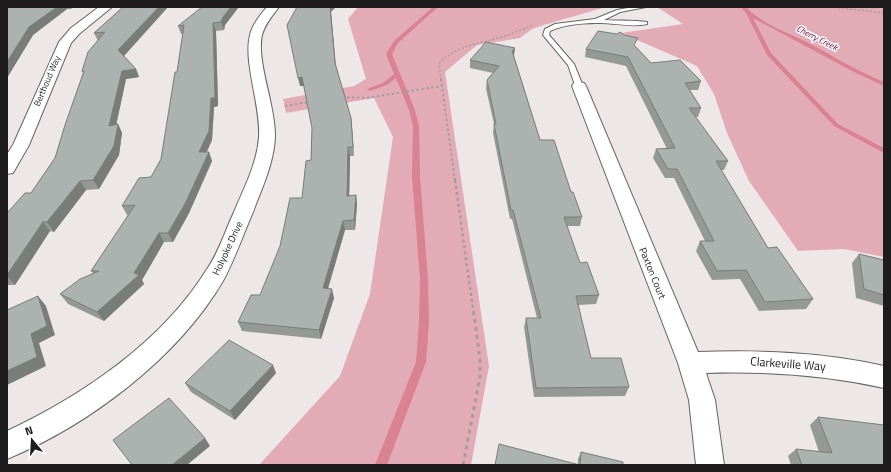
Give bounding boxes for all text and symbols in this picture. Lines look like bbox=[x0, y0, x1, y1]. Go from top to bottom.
water label: Cherry Creek bbox=[794, 22, 841, 54]
street label: Berthoud Way bbox=[30, 53, 63, 108]
street label: Holyoke Drive bbox=[208, 219, 247, 278]
street label: Paxton Court bbox=[635, 245, 670, 302]
street label: Clarkeville Way bbox=[750, 351, 827, 376]
north arrow bbox=[12, 420, 52, 460]
text: N bbox=[23, 422, 35, 439]

